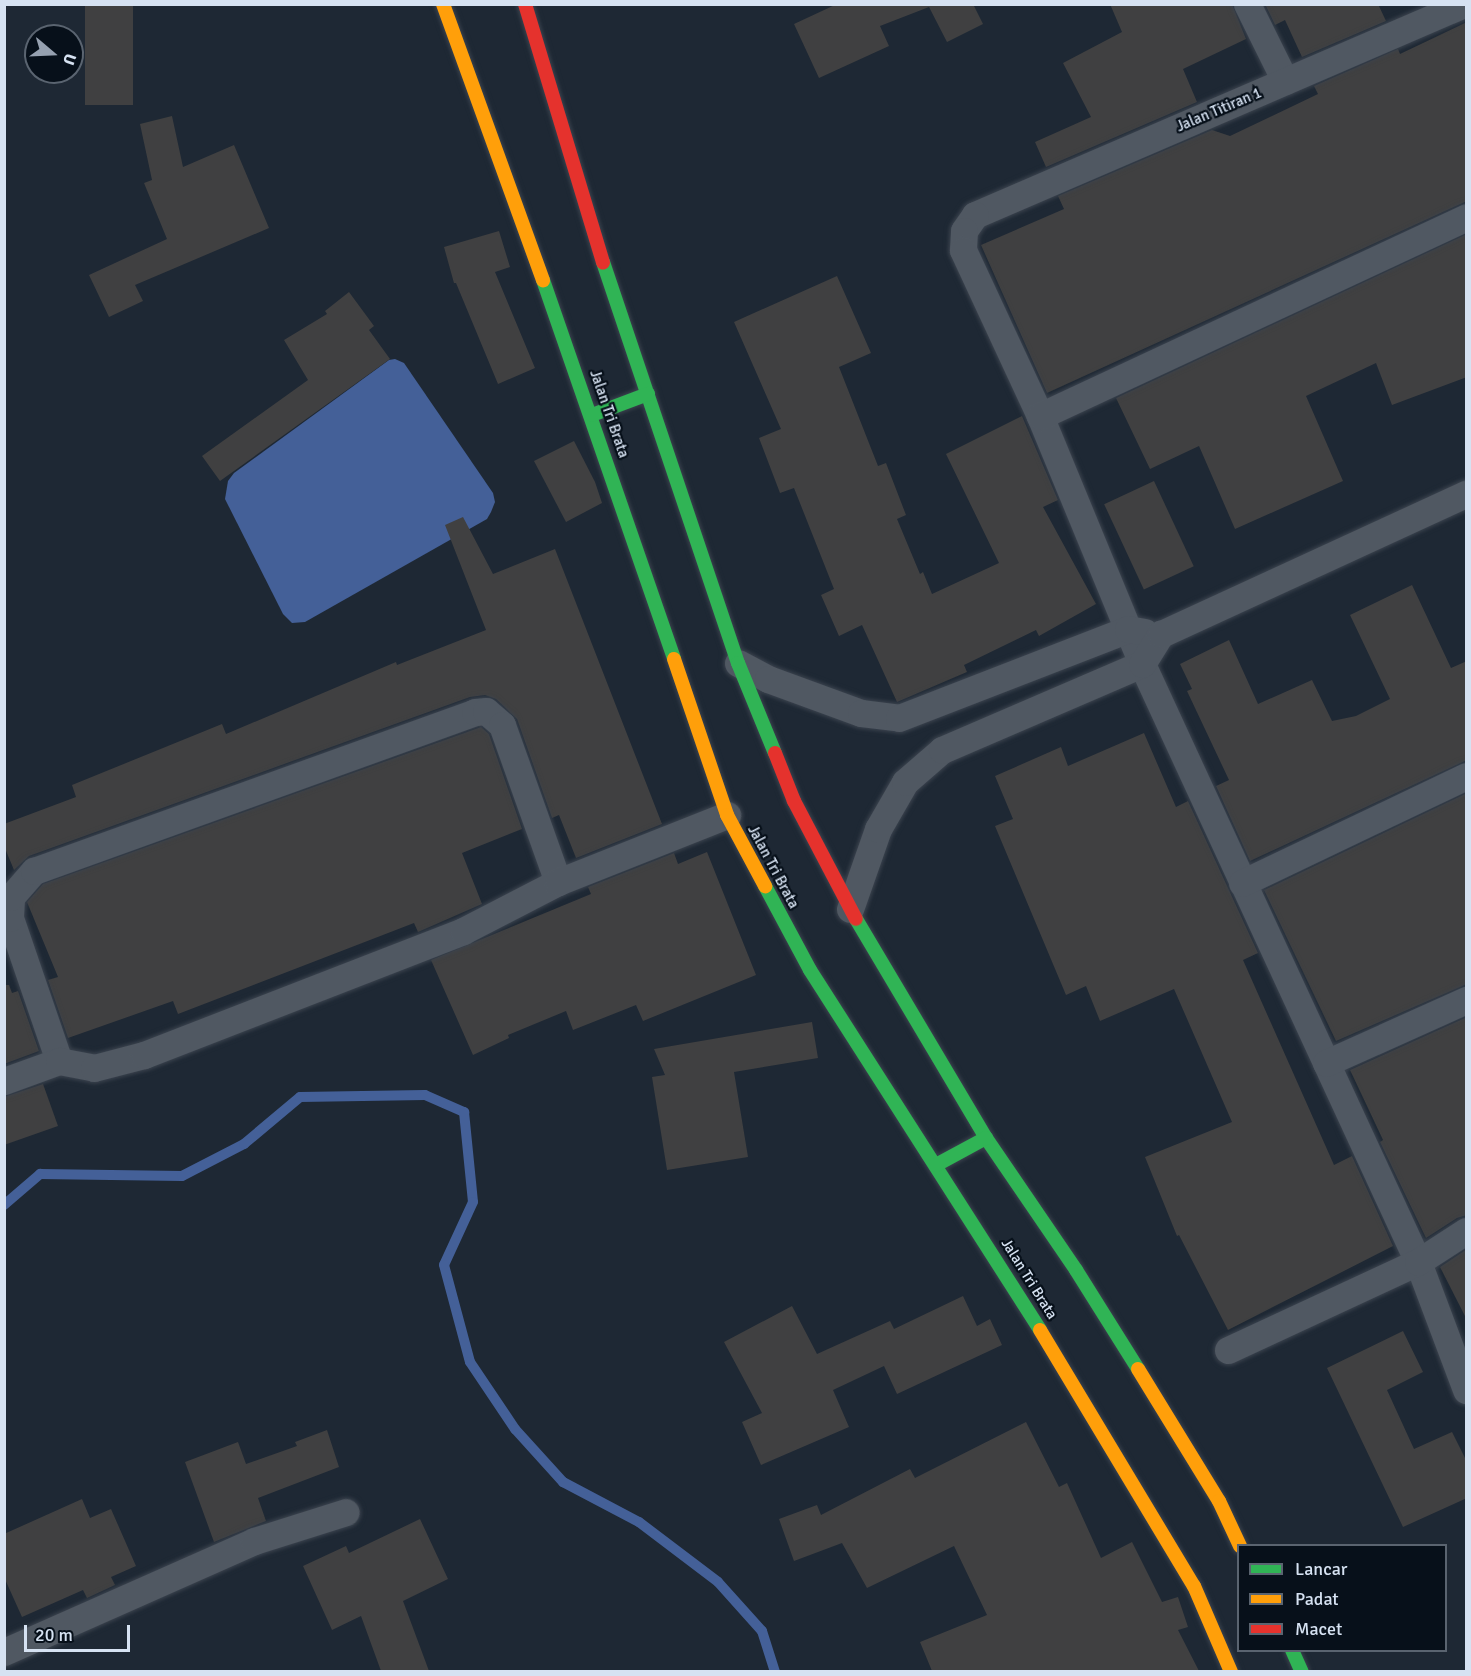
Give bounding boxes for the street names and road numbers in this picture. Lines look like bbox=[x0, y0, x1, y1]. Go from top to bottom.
street label: Jalan Titiran 1 bbox=[1174, 84, 1264, 136]
street label: Jalan Tri Brata bbox=[586, 368, 632, 460]
street label: Jalan Tri Brata bbox=[744, 822, 802, 912]
street label: Jalan Tri Brata bbox=[997, 1235, 1061, 1323]

